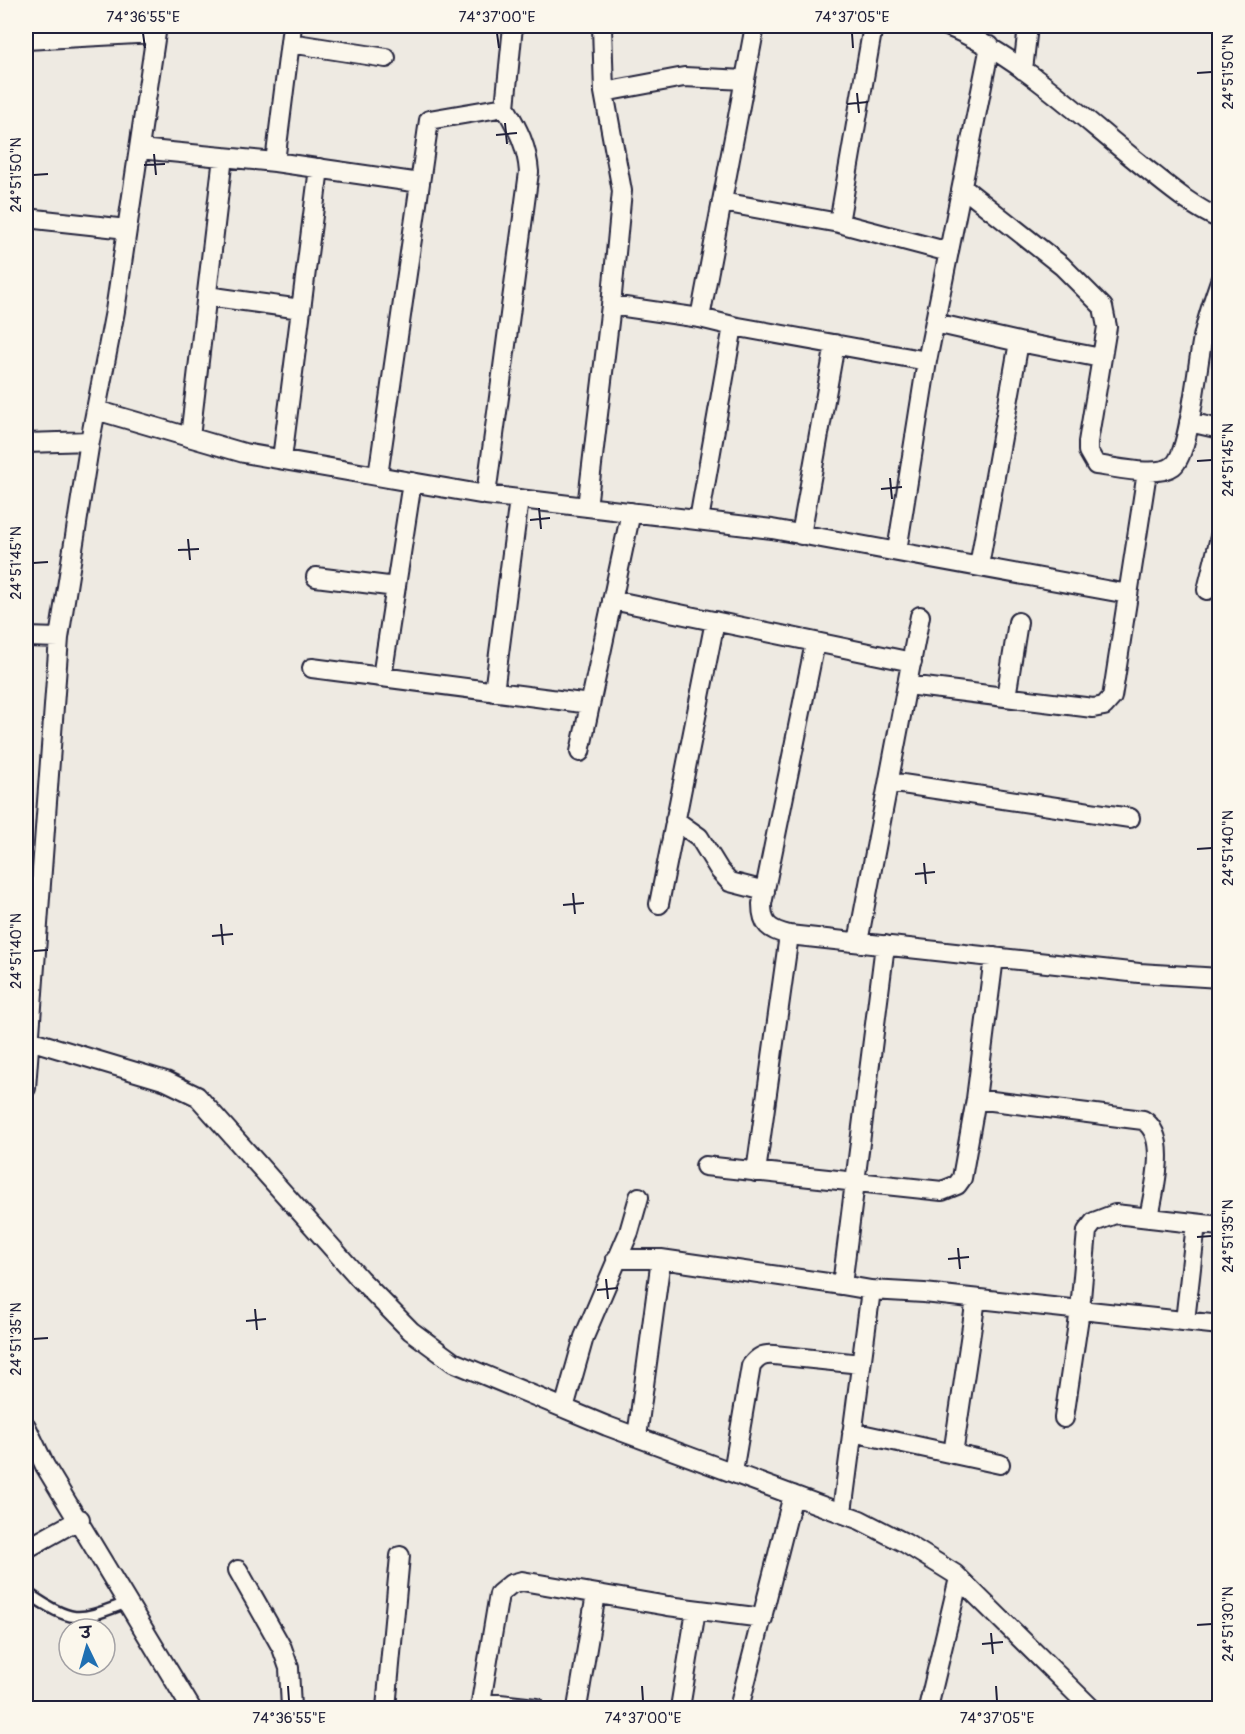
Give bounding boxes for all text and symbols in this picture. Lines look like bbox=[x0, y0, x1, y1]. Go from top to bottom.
text: 74°36'55"E bbox=[106, 8, 180, 27]
text: 74°37'00"E bbox=[459, 8, 536, 27]
text: 74°37'05"E bbox=[815, 8, 890, 27]
text: 24°51'50"N bbox=[1219, 34, 1238, 110]
text: 24°51'50"N bbox=[7, 137, 26, 213]
text: 24°51'45"N bbox=[1219, 423, 1238, 497]
text: 24°51'45"N bbox=[7, 526, 26, 600]
text: 24°51'40"N bbox=[1219, 810, 1238, 886]
text: 24°51'40"N bbox=[7, 913, 26, 989]
text: 24°51'35"N bbox=[1219, 1199, 1238, 1273]
text: 24°51'35"N bbox=[7, 1302, 26, 1376]
text: 24°51'30"N bbox=[1219, 1586, 1238, 1662]
north arrow bbox=[57, 1617, 117, 1677]
text: उ bbox=[78, 1623, 93, 1644]
text: 74°36'55"E bbox=[252, 1709, 326, 1728]
text: 74°37'00"E bbox=[605, 1709, 682, 1728]
text: 74°37'05"E bbox=[960, 1709, 1035, 1728]

